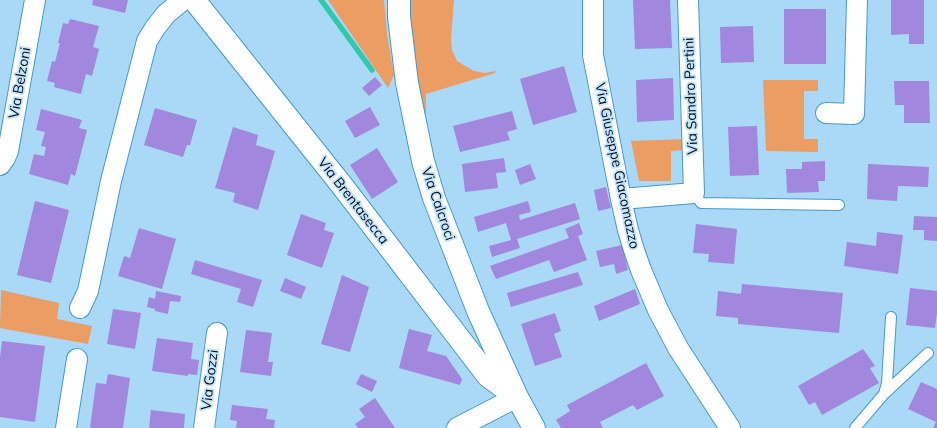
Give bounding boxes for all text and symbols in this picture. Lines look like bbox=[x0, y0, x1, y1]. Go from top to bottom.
street label: Via Sandro Pertini bbox=[681, 37, 701, 155]
street label: Via Belzoni bbox=[5, 46, 35, 120]
street label: Via Giuseppe Giacomazzo bbox=[591, 81, 643, 251]
street label: Via Brentasecca bbox=[314, 154, 392, 248]
street label: Via Calcroci bbox=[418, 165, 458, 243]
street label: Via Gozzi bbox=[198, 349, 222, 411]

